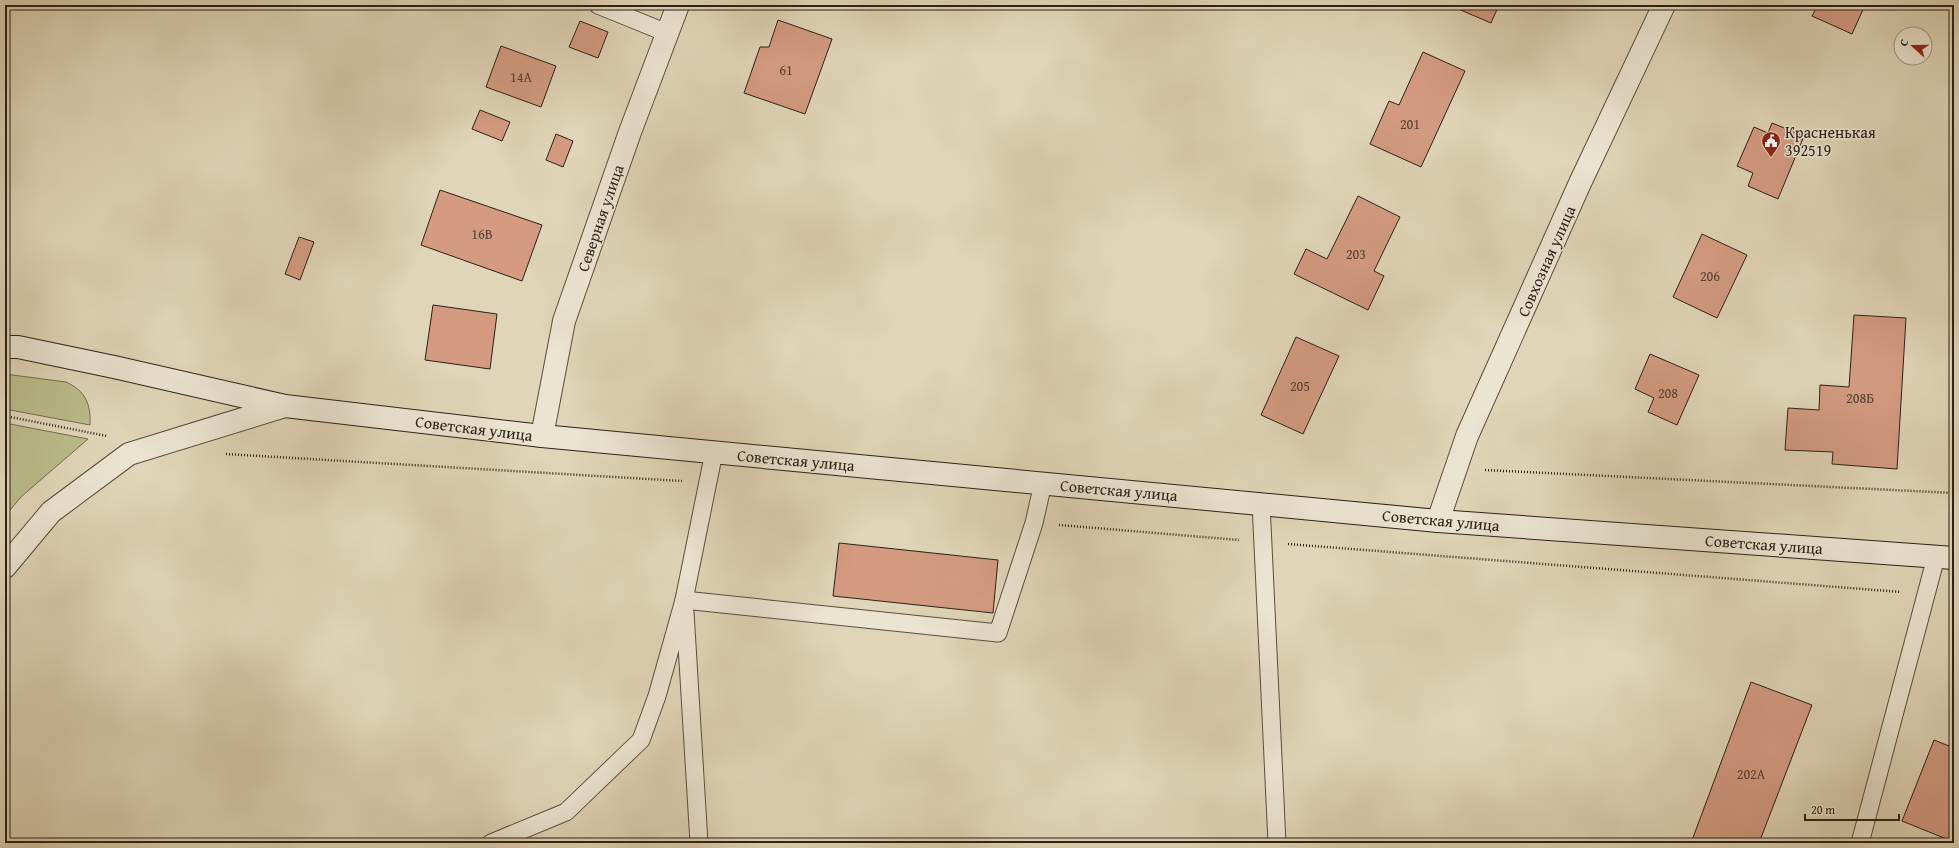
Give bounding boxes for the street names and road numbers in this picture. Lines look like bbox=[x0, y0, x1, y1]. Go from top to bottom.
street label: Северная улица bbox=[570, 161, 630, 275]
street label: Совхозная улица bbox=[1511, 201, 1581, 321]
street label: Советская улица bbox=[414, 409, 534, 447]
street label: Советская улица bbox=[736, 443, 856, 477]
street label: Советская улица bbox=[1059, 473, 1179, 507]
street label: Советская улица bbox=[1381, 503, 1501, 537]
street label: Советская улица bbox=[1704, 528, 1824, 560]

